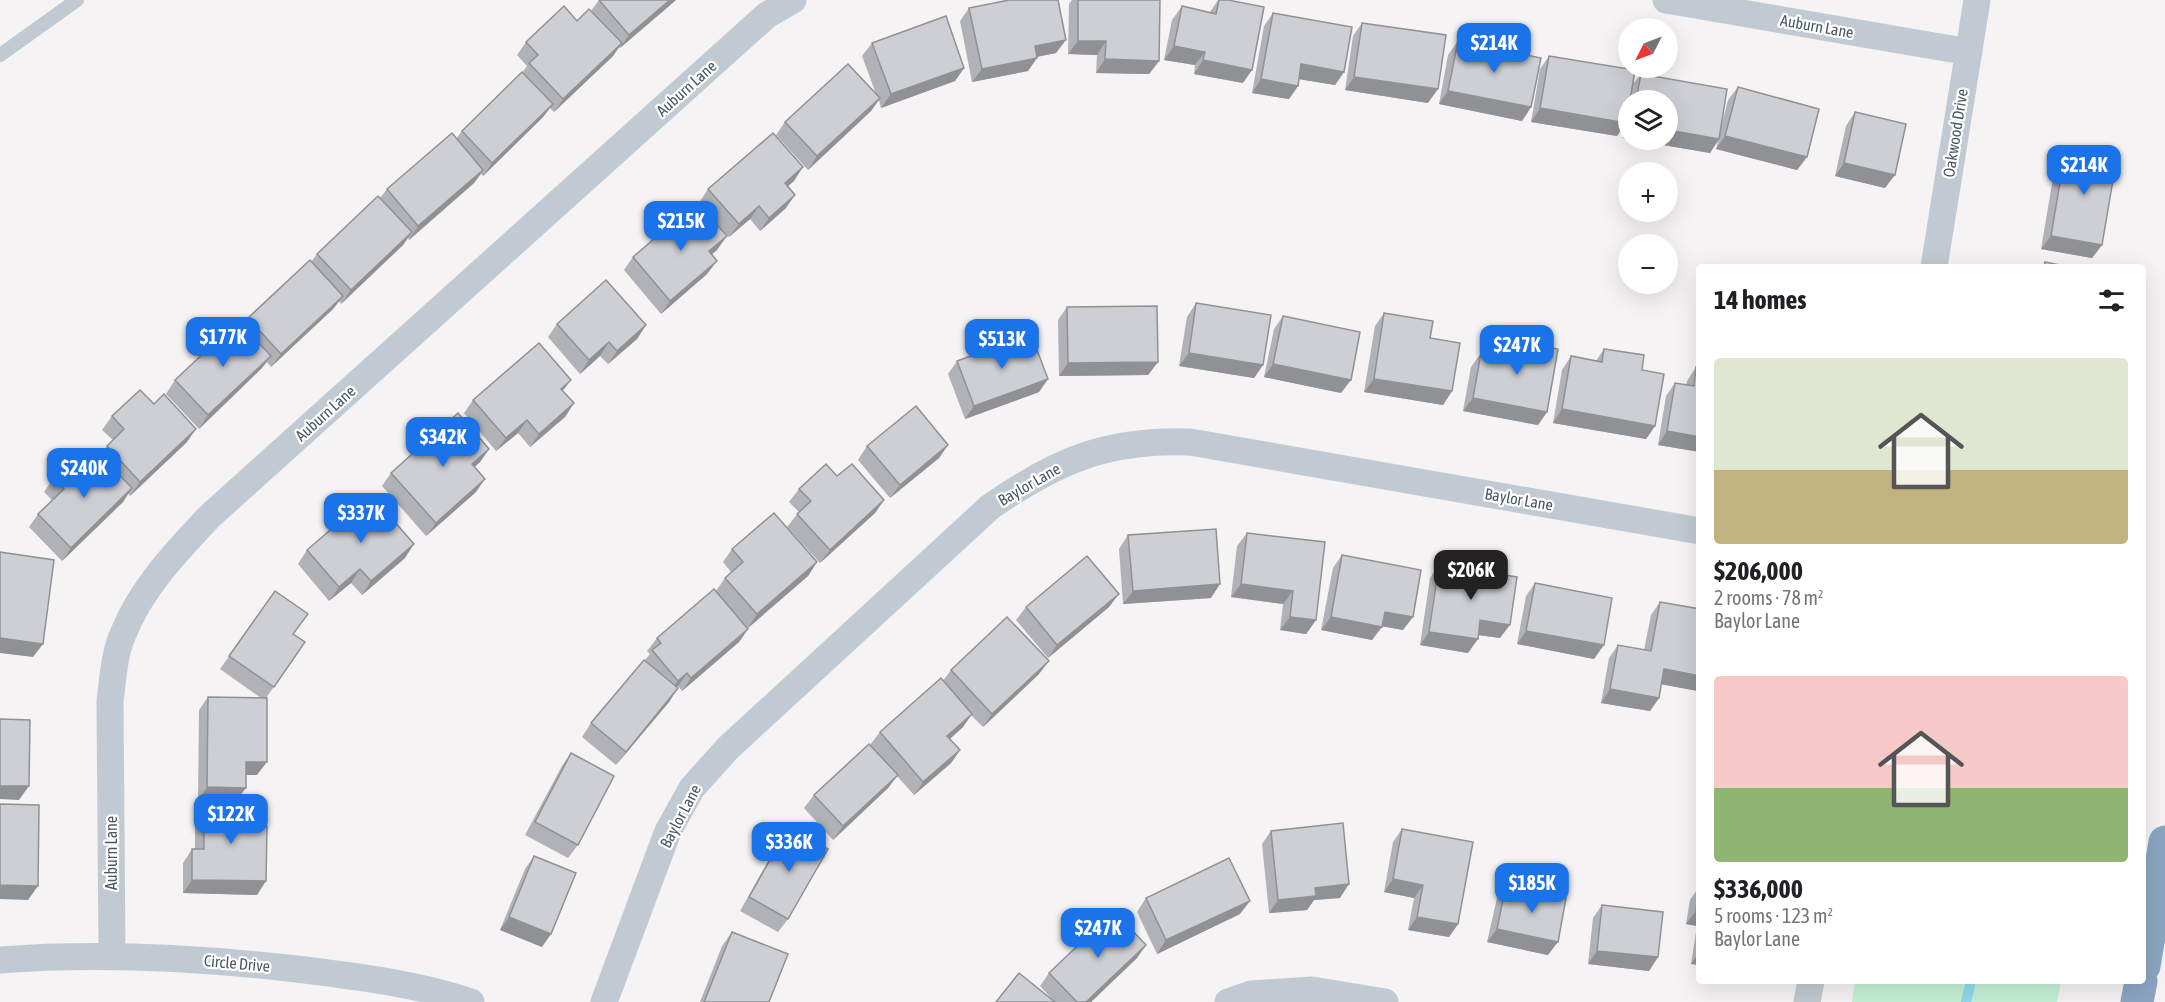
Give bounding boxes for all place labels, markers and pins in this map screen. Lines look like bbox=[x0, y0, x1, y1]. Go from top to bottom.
pin: $214K bbox=[1452, 23, 1536, 74]
pin: $214K bbox=[2042, 145, 2126, 196]
pin: $215K bbox=[639, 201, 723, 252]
pin: $177K bbox=[181, 317, 265, 368]
pin: $513K bbox=[960, 319, 1044, 370]
pin: $247K bbox=[1475, 325, 1559, 376]
pin: $342K bbox=[401, 417, 485, 468]
pin: $240K bbox=[42, 448, 126, 499]
pin: $337K bbox=[319, 493, 403, 544]
pin: $206K bbox=[1429, 550, 1513, 601]
pin: $122K bbox=[189, 794, 273, 845]
pin: $336K bbox=[747, 822, 831, 873]
pin: $185K bbox=[1490, 863, 1574, 914]
pin: $247K bbox=[1056, 908, 1140, 959]

